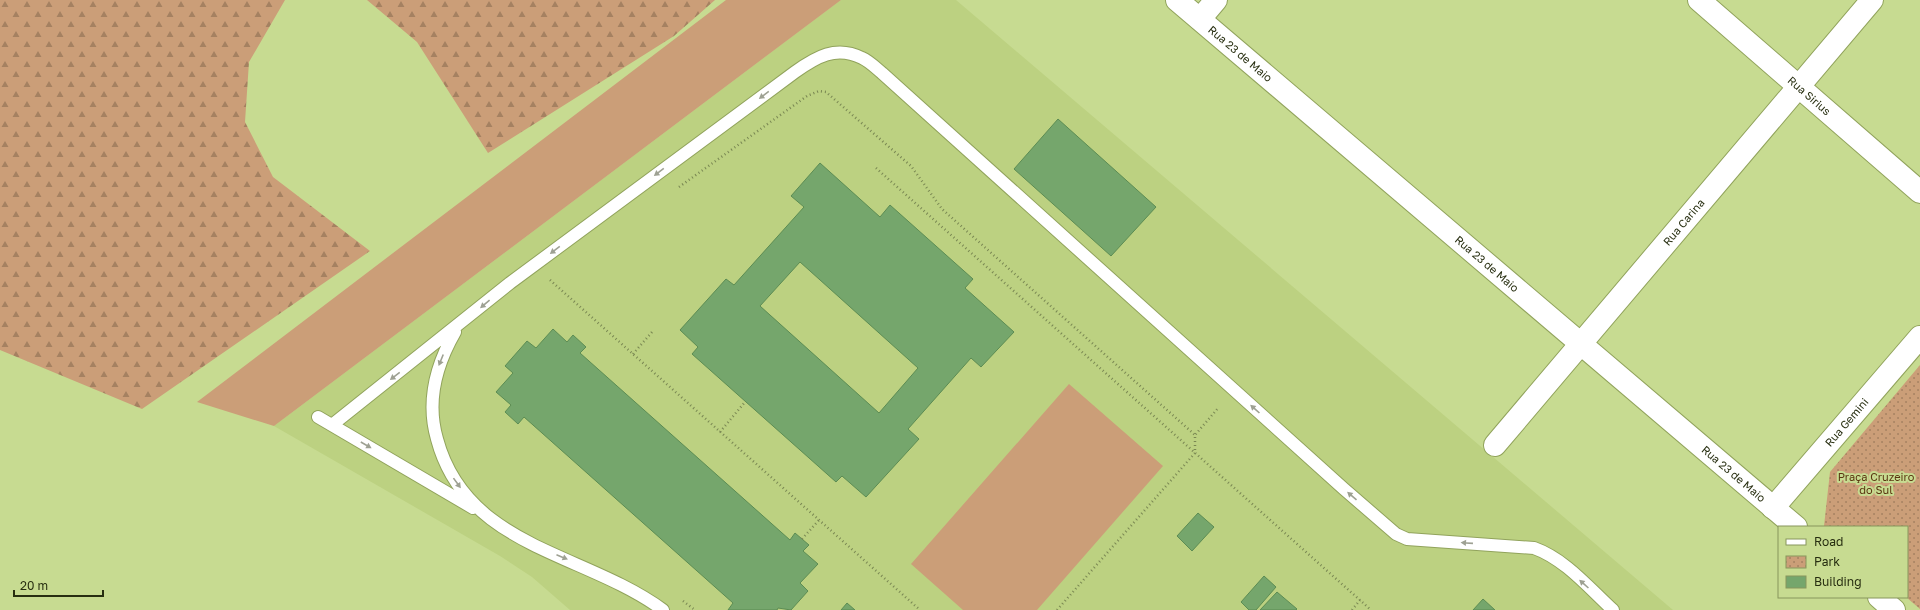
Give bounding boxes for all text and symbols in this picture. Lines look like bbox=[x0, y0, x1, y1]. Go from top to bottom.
street label: Rua 23 de Maio bbox=[1206, 23, 1275, 84]
street label: Rua Sirius bbox=[1785, 73, 1834, 118]
one-way arrow bbox=[758, 91, 769, 99]
one-way arrow bbox=[654, 168, 665, 177]
street label: Rua Carina bbox=[1660, 196, 1707, 248]
street label: Rua 23 de Maio bbox=[1453, 233, 1522, 294]
one-way arrow bbox=[550, 246, 561, 254]
one-way arrow bbox=[479, 300, 490, 309]
one-way arrow bbox=[438, 355, 444, 366]
one-way arrow bbox=[390, 371, 401, 380]
street label: Rua Gemini bbox=[1822, 395, 1871, 449]
one-way arrow bbox=[1251, 405, 1260, 414]
one-way arrow bbox=[360, 441, 372, 448]
street label: Rua 23 de Maio bbox=[1699, 443, 1769, 505]
park label: Praça Cruzeiro do Sul bbox=[1838, 470, 1915, 496]
one-way arrow bbox=[453, 478, 461, 489]
one-way arrow bbox=[1347, 491, 1357, 500]
legend bbox=[1778, 526, 1908, 598]
text: Road bbox=[1814, 534, 1843, 549]
one-way arrow bbox=[1461, 540, 1473, 547]
one-way arrow bbox=[556, 554, 567, 560]
text: Park bbox=[1814, 554, 1840, 569]
scale bar bbox=[14, 572, 103, 598]
text: Building bbox=[1814, 574, 1862, 589]
text: 20 m bbox=[20, 578, 48, 593]
one-way arrow bbox=[1579, 579, 1589, 589]

